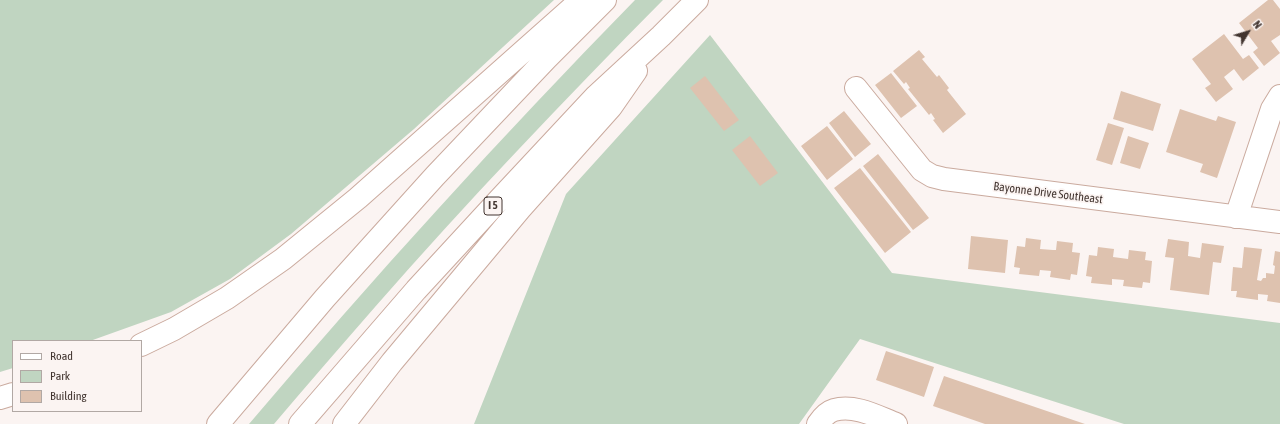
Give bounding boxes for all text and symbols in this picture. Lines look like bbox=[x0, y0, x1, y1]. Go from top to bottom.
north arrow bbox=[1228, 12, 1268, 52]
text: N bbox=[1251, 18, 1264, 31]
street label: Bayonne Drive Southeast bbox=[993, 179, 1103, 207]
road number: I 5 bbox=[484, 197, 502, 215]
legend bbox=[12, 340, 142, 412]
text: Road bbox=[50, 349, 73, 363]
text: Park bbox=[50, 369, 70, 383]
text: Building bbox=[50, 389, 87, 403]

